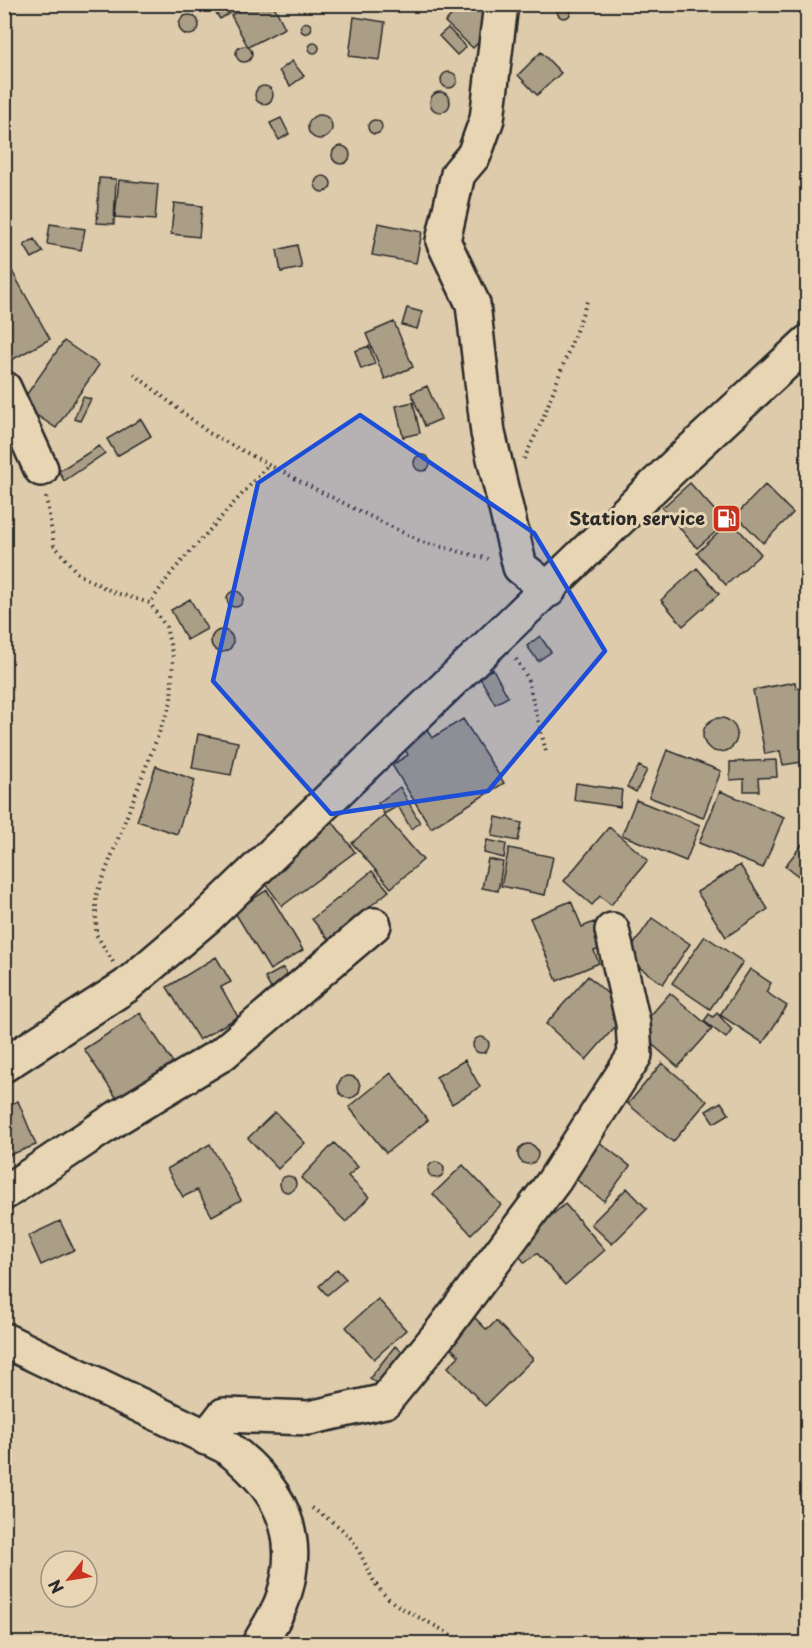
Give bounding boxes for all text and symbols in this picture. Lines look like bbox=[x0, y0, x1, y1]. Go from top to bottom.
fuel station icon: Station service bbox=[710, 503, 742, 535]
place label: Station service bbox=[569, 504, 705, 531]
north arrow bbox=[39, 1549, 99, 1609]
text: N bbox=[42, 1576, 69, 1598]

